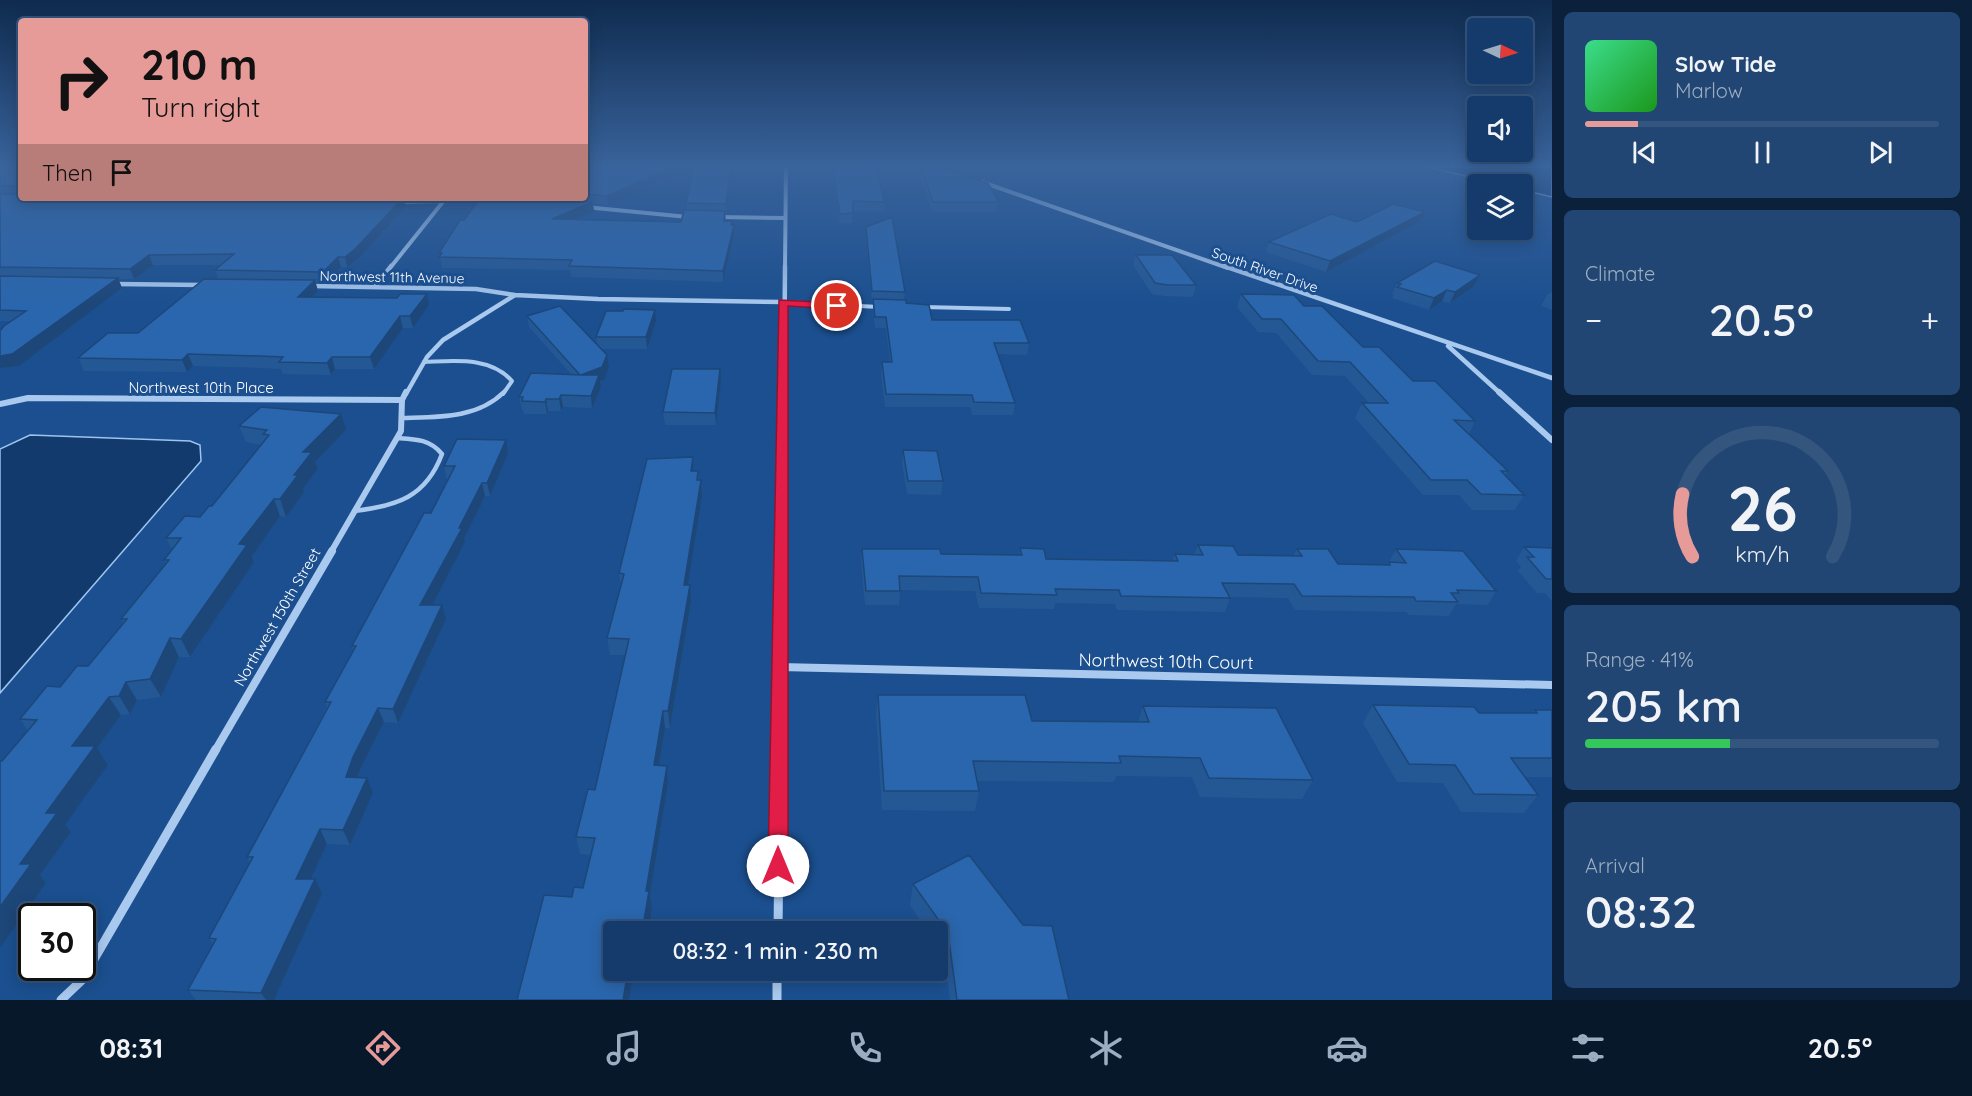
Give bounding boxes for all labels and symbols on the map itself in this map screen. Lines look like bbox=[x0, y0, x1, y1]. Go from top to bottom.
north arrow bbox=[1467, 18, 1533, 84]
street label: South River Drive bbox=[1209, 243, 1321, 297]
street label: Northwest 11th Avenue bbox=[319, 267, 465, 287]
pin bbox=[811, 280, 862, 331]
street label: Northwest 10th Place bbox=[128, 378, 274, 397]
street label: Northwest 150th Street bbox=[230, 544, 324, 690]
street label: Northwest 10th Court bbox=[1078, 648, 1254, 674]
position arrow bbox=[746, 834, 810, 898]
speed limit sign: 30 bbox=[18, 903, 96, 981]

